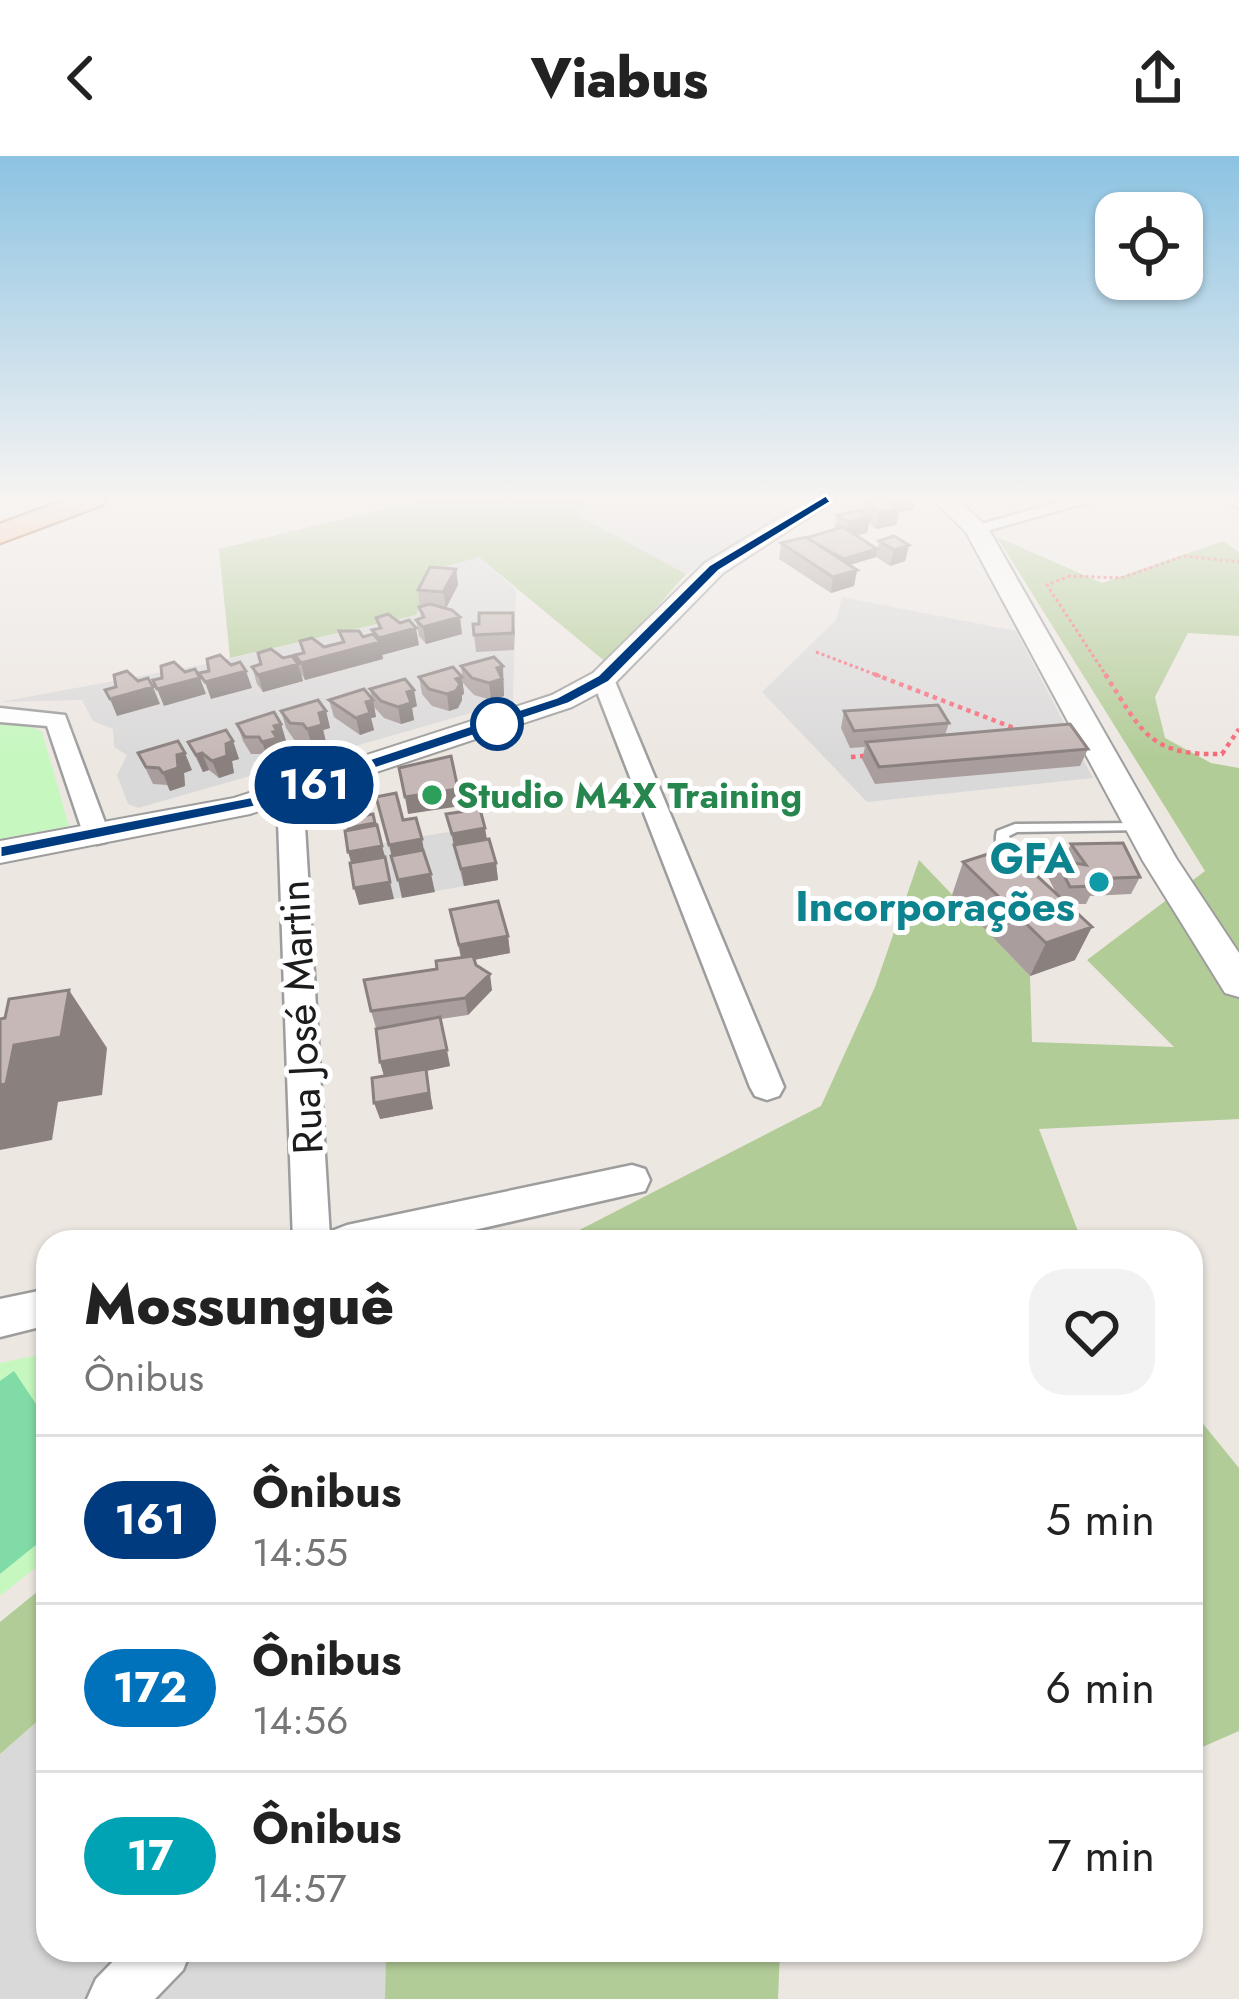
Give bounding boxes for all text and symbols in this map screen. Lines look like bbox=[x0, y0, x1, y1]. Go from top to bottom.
text: Viabus bbox=[531, 39, 708, 117]
icon: back bbox=[48, 45, 114, 111]
icon: share bbox=[1125, 45, 1191, 111]
map controls bbox=[1095, 192, 1203, 300]
button: locate bbox=[1095, 192, 1203, 300]
unlabelled marker bbox=[472, 699, 522, 749]
line badge: 161 bbox=[245, 746, 383, 824]
text: 161 bbox=[279, 754, 349, 815]
place label: Studio M4X Training bbox=[456, 769, 802, 821]
marker: Studio M4X Training bbox=[419, 782, 445, 808]
place label: GFA Incorporações bbox=[795, 828, 1075, 937]
marker: GFA Incorporações bbox=[1086, 869, 1112, 895]
street label: Rua José Martin bbox=[263, 878, 339, 1156]
text: Mossunguê bbox=[84, 1263, 394, 1345]
button: heart bbox=[1029, 1269, 1155, 1395]
text: Ônibus bbox=[84, 1349, 204, 1406]
text: Ônibus bbox=[252, 1459, 401, 1524]
text: 5 min bbox=[1046, 1487, 1155, 1552]
text: 161 bbox=[115, 1489, 185, 1550]
text: 14:55 bbox=[252, 1524, 348, 1581]
text: Ônibus bbox=[252, 1627, 401, 1692]
text: 6 min bbox=[1045, 1655, 1155, 1720]
text: 172 bbox=[113, 1657, 187, 1718]
text: 14:56 bbox=[252, 1692, 348, 1749]
text: Ônibus bbox=[252, 1795, 401, 1860]
text: 7 min bbox=[1047, 1823, 1155, 1888]
text: 17 bbox=[127, 1825, 173, 1886]
text: 14:57 bbox=[252, 1860, 346, 1917]

